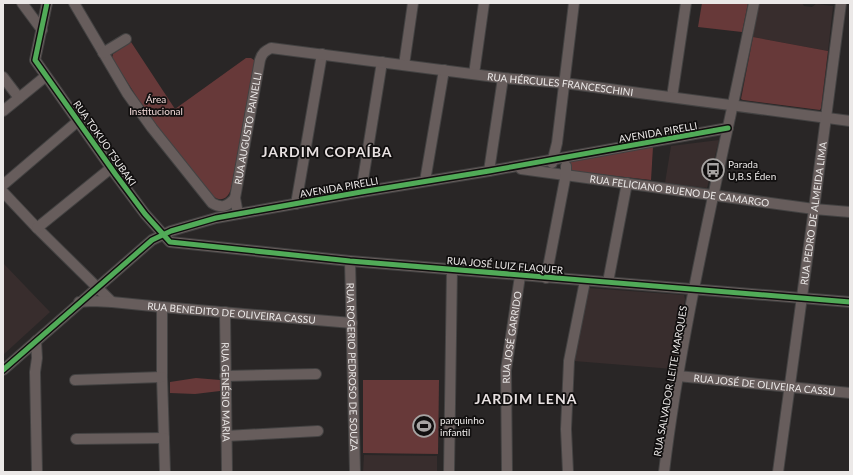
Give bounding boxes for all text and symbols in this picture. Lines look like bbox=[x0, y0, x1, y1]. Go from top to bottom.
street label: RUA HÉRCULES FRANCESCHINI bbox=[487, 70, 634, 98]
street label: RUA AUGUSTO PAINELLI bbox=[232, 71, 264, 186]
park label: Área Institucional bbox=[129, 93, 183, 117]
street label: RUA TOKUO TSUBAKI bbox=[71, 98, 139, 188]
street label: AVENIDA PIRELLI bbox=[618, 119, 698, 145]
street label: RUA PEDRO DE ALMEIDA LIMA bbox=[798, 141, 829, 286]
district label: JARDIM COPAÍBA bbox=[262, 143, 392, 160]
bus stop icon: Parada U,B.S Éden bbox=[700, 157, 726, 183]
place label: Parada U,B.S Éden bbox=[728, 158, 776, 182]
street label: RUA FELICIANO BUENO DE CAMARGO bbox=[589, 172, 770, 209]
street label: AVENIDA PIRELLI bbox=[299, 174, 379, 200]
street label: RUA JOSÉ LUIZ FLAQUER bbox=[446, 254, 564, 276]
street label: RUA ROGERIO PEDROSO DE SOUZA bbox=[345, 283, 361, 452]
street label: RUA JOSÉ GARRIDO bbox=[500, 290, 524, 384]
street label: RUA BENEDITO DE OLIVEIRA CASSU bbox=[147, 300, 316, 326]
street label: RUA SALVADOR LEITE MARQUES bbox=[651, 305, 689, 457]
street label: RUA GENÉSIO MARIA bbox=[219, 342, 233, 442]
street label: RUA JOSÉ DE OLIVEIRA CASSU bbox=[693, 372, 836, 398]
district label: JARDIM LENA bbox=[475, 390, 577, 407]
sports icon: parquinho infantil bbox=[411, 413, 437, 439]
place label: parquinho infantil bbox=[440, 414, 485, 438]

